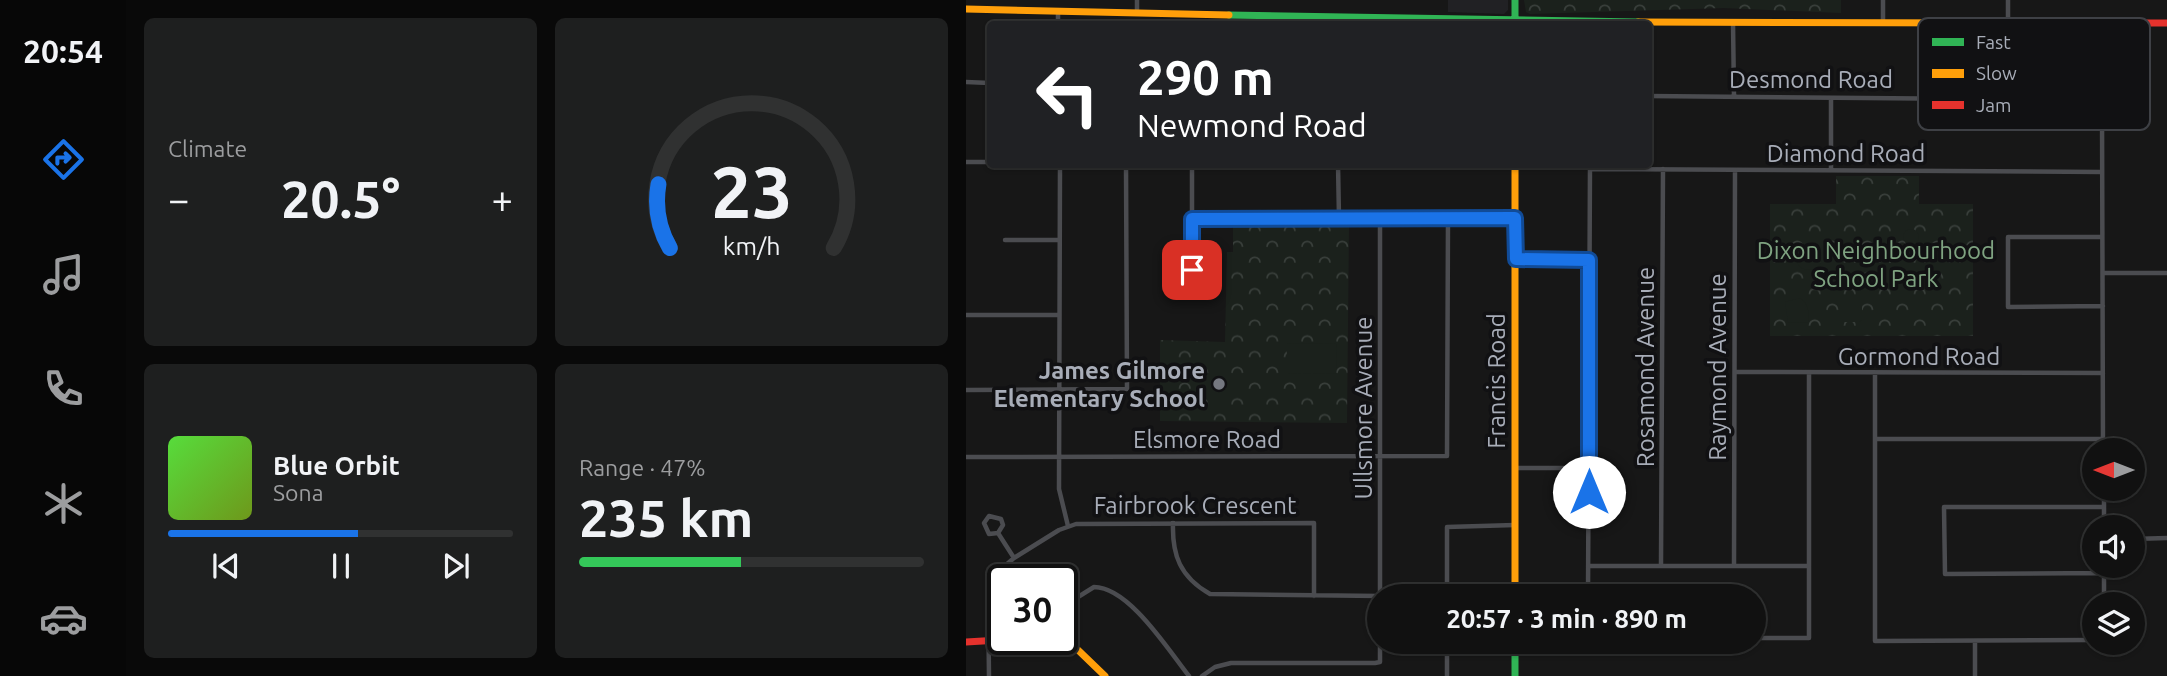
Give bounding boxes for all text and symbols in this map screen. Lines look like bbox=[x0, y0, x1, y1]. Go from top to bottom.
legend bbox=[1918, 18, 2150, 130]
text: Fast bbox=[1976, 31, 2011, 53]
text: 20:54 bbox=[23, 33, 103, 69]
icon: left bbox=[1022, 49, 1113, 140]
text: 290 m bbox=[1137, 49, 1274, 104]
text: Slow bbox=[1976, 62, 2017, 84]
street label: Desmond Road bbox=[1729, 66, 1893, 93]
text: Jam bbox=[1976, 94, 2012, 116]
text: Newmond Road bbox=[1137, 107, 1367, 143]
icon: directions bbox=[39, 135, 88, 184]
text: Climate bbox=[168, 136, 247, 161]
street label: Diamond Road bbox=[1767, 140, 1925, 167]
text: 23 bbox=[710, 150, 793, 232]
text: 20.5° bbox=[281, 170, 400, 228]
text: − bbox=[168, 178, 189, 220]
text: + bbox=[492, 178, 513, 220]
text: km/h bbox=[723, 232, 780, 260]
park label: Dixon Neighbourhood School Park bbox=[1757, 237, 1995, 292]
pin bbox=[1162, 240, 1222, 300]
icon: music bbox=[39, 250, 88, 299]
icon: arrive bbox=[1173, 251, 1211, 289]
street label: Rosamond Avenue bbox=[1632, 267, 1659, 467]
street label: Raymond Avenue bbox=[1704, 273, 1731, 461]
street label: Francis Road bbox=[1483, 313, 1510, 449]
street label: Ullsmore Avenue bbox=[1350, 317, 1377, 499]
street label: Gormond Road bbox=[1838, 343, 2000, 370]
place label: James Gilmore Elementary School bbox=[993, 357, 1205, 412]
icon: phone bbox=[39, 364, 88, 413]
marker: James Gilmore Elementary School bbox=[1211, 376, 1227, 392]
street label: Elsmore Road bbox=[1133, 426, 1281, 453]
north arrow bbox=[2082, 438, 2146, 500]
map controls bbox=[2082, 438, 2145, 655]
text: Blue Orbit bbox=[273, 451, 400, 480]
text: Range · 47% bbox=[579, 455, 706, 480]
position arrow bbox=[1552, 455, 1626, 529]
icon: climate bbox=[39, 479, 88, 528]
text: Sona bbox=[273, 480, 323, 505]
text: 235 km bbox=[579, 489, 753, 547]
street label: Fairbrook Crescent bbox=[1094, 492, 1297, 519]
button: sound bbox=[2082, 515, 2145, 578]
icon: previous bbox=[207, 547, 245, 585]
icon: pause bbox=[322, 547, 360, 585]
icon: next bbox=[437, 547, 475, 585]
speed limit sign: 30 bbox=[987, 564, 1078, 655]
button: layers bbox=[2082, 592, 2145, 655]
icon: car bbox=[39, 594, 88, 643]
text: 20:57 · 3 min · 890 m bbox=[1446, 604, 1687, 633]

